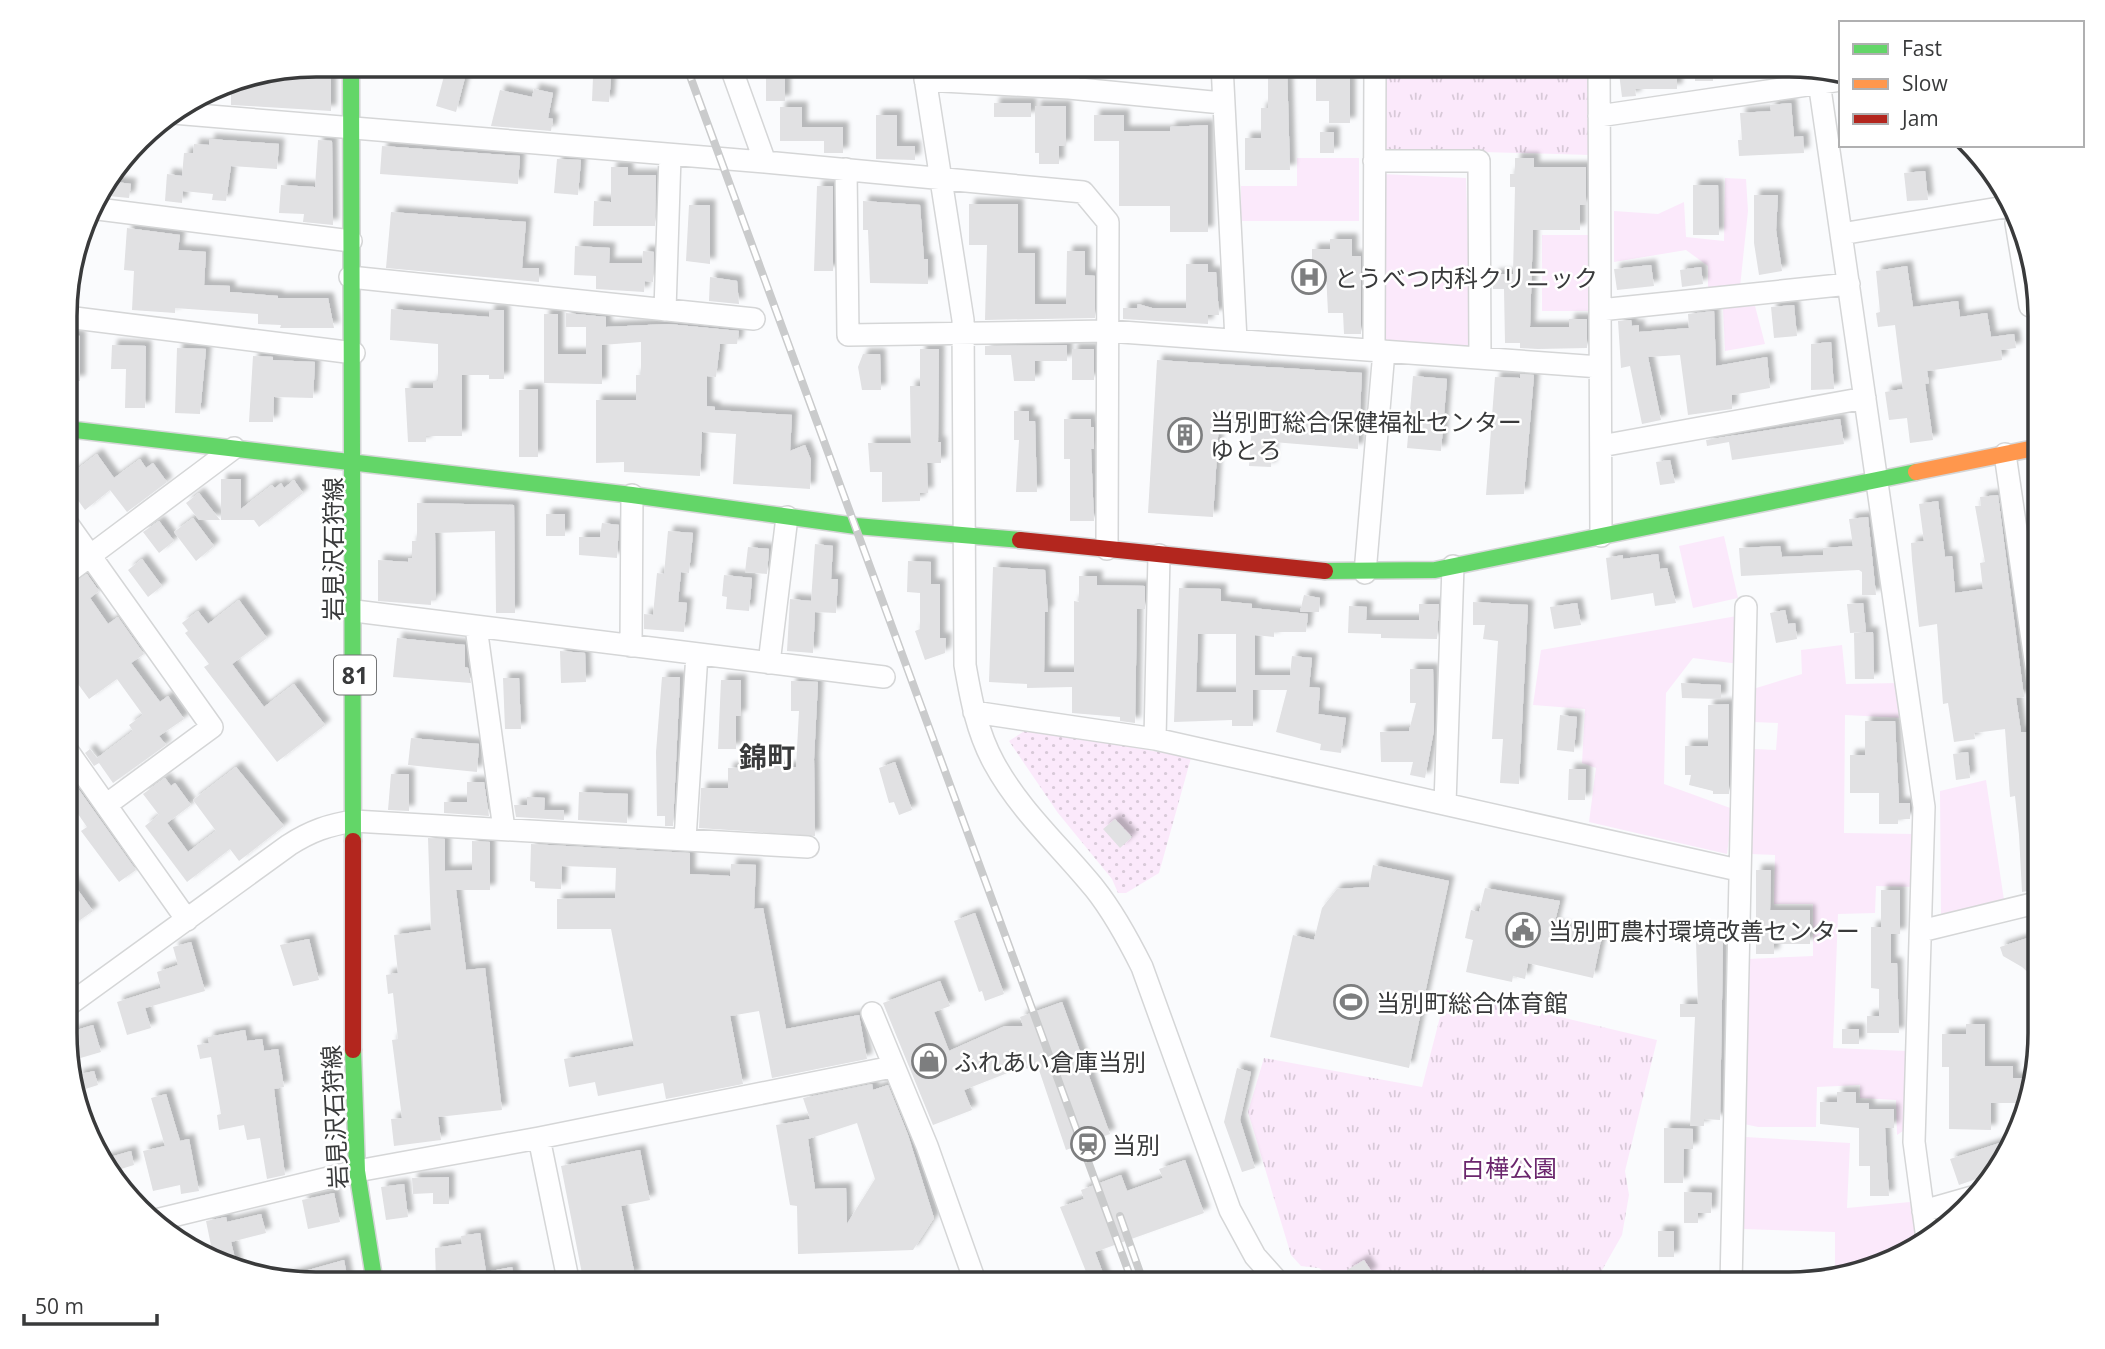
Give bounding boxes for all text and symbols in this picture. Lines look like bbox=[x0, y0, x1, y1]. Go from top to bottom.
legend bbox=[1839, 21, 2084, 147]
text: Fast bbox=[1902, 34, 1942, 62]
text: Slow bbox=[1902, 69, 1948, 97]
text: Jam bbox=[1900, 104, 1939, 132]
hospital icon: とうべつ内科クリニック bbox=[1290, 258, 1328, 296]
place label: とうべつ内科クリニック bbox=[1334, 261, 1598, 294]
place label: 当別町総合保健福祉センター ゆとろ bbox=[1210, 405, 1522, 466]
building icon: 当別町総合保健福祉センター ゆとろ bbox=[1166, 416, 1204, 454]
street label: 岩見沢石狩線 bbox=[316, 477, 349, 621]
road number: 81 bbox=[334, 656, 376, 694]
district label: 錦町 bbox=[739, 737, 795, 775]
public building icon: 当別町農村環境改善センター bbox=[1504, 911, 1542, 949]
place label: 当別町農村環境改善センター bbox=[1548, 914, 1860, 947]
sports icon: 当別町総合体育館 bbox=[1332, 983, 1370, 1021]
place label: 当別町総合体育館 bbox=[1376, 986, 1568, 1019]
shop icon: ふれあい倉庫当別 bbox=[910, 1042, 948, 1080]
street label: 岩見沢石狩線 bbox=[314, 1044, 354, 1190]
place label: ふれあい倉庫当別 bbox=[954, 1045, 1146, 1078]
station icon: 当別 bbox=[1069, 1125, 1107, 1163]
place label: 当別 bbox=[1112, 1128, 1160, 1161]
park label: 白樺公園 bbox=[1461, 1151, 1557, 1184]
scale bar bbox=[24, 1282, 158, 1326]
text: 50 m bbox=[35, 1292, 84, 1320]

